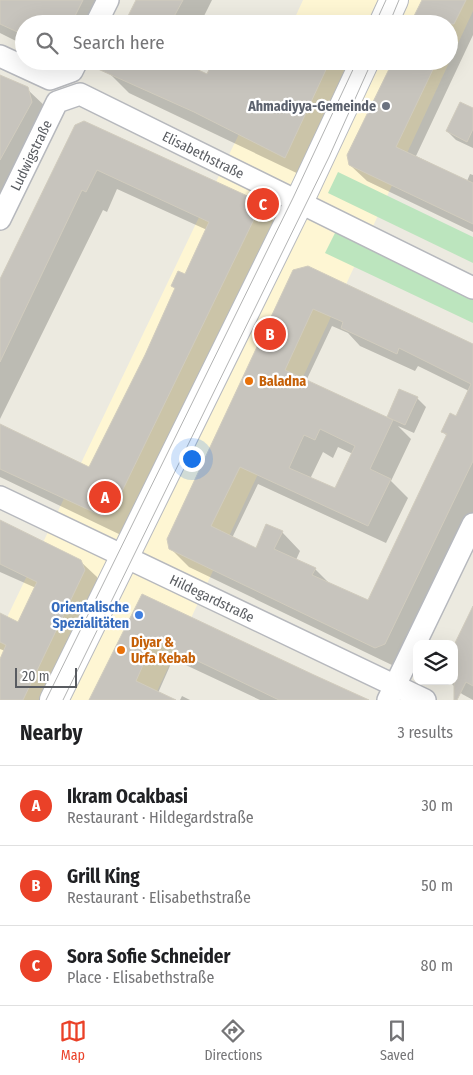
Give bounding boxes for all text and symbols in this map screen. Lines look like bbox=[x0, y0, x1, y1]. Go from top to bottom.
search box bbox=[15, 15, 458, 70]
icon: search bbox=[33, 29, 61, 57]
text: Search here bbox=[73, 31, 165, 54]
place label: Ahmadiyya-Gemeinde bbox=[247, 98, 376, 115]
marker: Ahmadiyya-Gemeinde bbox=[380, 100, 392, 112]
street label: Ludwigstraße bbox=[7, 117, 55, 193]
street label: Elisabethstraße bbox=[160, 128, 247, 182]
pin: C bbox=[247, 185, 279, 223]
pin: B bbox=[254, 315, 286, 353]
place label: Baladna bbox=[259, 373, 306, 390]
marker: Baladna bbox=[243, 375, 255, 387]
your location bbox=[179, 446, 205, 472]
pin: A bbox=[89, 478, 121, 516]
street label: Hildegardstraße bbox=[167, 571, 257, 626]
place label: Orientalische Spezialitäten bbox=[51, 599, 129, 632]
marker: Orientalische Spezialitäten bbox=[133, 609, 145, 621]
place label: Diyar & Urfa Kebab bbox=[131, 634, 196, 667]
map controls bbox=[413, 640, 458, 685]
button: layers bbox=[413, 640, 458, 685]
marker: Diyar & Urfa Kebab bbox=[115, 644, 127, 656]
scale bar bbox=[15, 665, 78, 688]
text: 20 m bbox=[22, 668, 50, 685]
text: Nearby bbox=[20, 720, 82, 746]
text: 3 results bbox=[397, 723, 453, 742]
text: Ikram Ocakbasi bbox=[67, 785, 188, 808]
text: A bbox=[32, 796, 40, 815]
text: 30 m bbox=[421, 796, 453, 815]
text: Restaurant · Hildegardstraße bbox=[67, 808, 254, 827]
text: Grill King bbox=[67, 865, 140, 888]
text: B bbox=[32, 876, 40, 895]
text: 50 m bbox=[421, 876, 453, 895]
text: Restaurant · Elisabethstraße bbox=[67, 888, 251, 907]
text: Sora Sofie Schneider bbox=[67, 945, 230, 968]
text: C bbox=[32, 956, 40, 975]
text: 80 m bbox=[421, 956, 453, 975]
text: Place · Elisabethstraße bbox=[67, 968, 214, 987]
tab: Map bbox=[59, 1017, 87, 1064]
tab: Directions bbox=[204, 1017, 262, 1064]
tab: Saved bbox=[380, 1017, 414, 1064]

